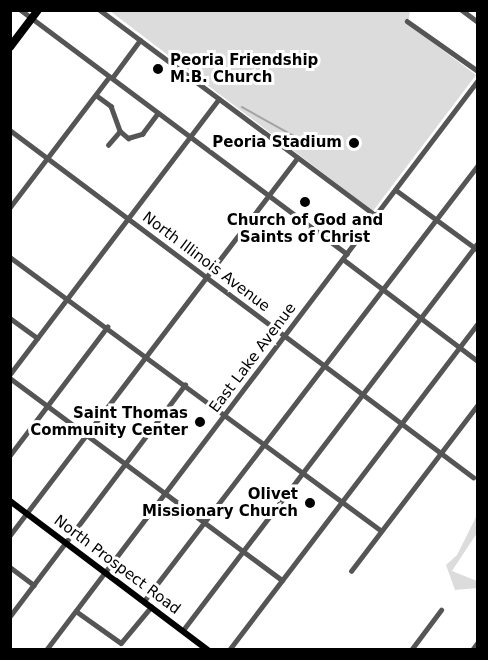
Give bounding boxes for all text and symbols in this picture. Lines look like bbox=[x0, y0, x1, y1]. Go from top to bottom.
place label: Peoria Friendship M.B. Church bbox=[170, 51, 318, 86]
marker: Peoria Friendship M.B. Church bbox=[151, 62, 165, 76]
place label: Peoria Stadium bbox=[212, 134, 342, 152]
marker: Peoria Stadium bbox=[347, 136, 361, 150]
marker: Church of God and Saints of Christ bbox=[298, 195, 312, 209]
street label: North Illinois Avenue bbox=[139, 208, 273, 316]
place label: Church of God and Saints of Christ bbox=[227, 211, 383, 246]
street label: East Lake Avenue bbox=[206, 300, 300, 416]
place label: Saint Thomas Community Center bbox=[30, 404, 188, 439]
marker: Saint Thomas Community Center bbox=[193, 415, 207, 429]
place label: Olivet Missionary Church bbox=[142, 485, 298, 520]
marker: Olivet Missionary Church bbox=[303, 496, 317, 510]
street label: North Prospect Road bbox=[50, 512, 184, 618]

